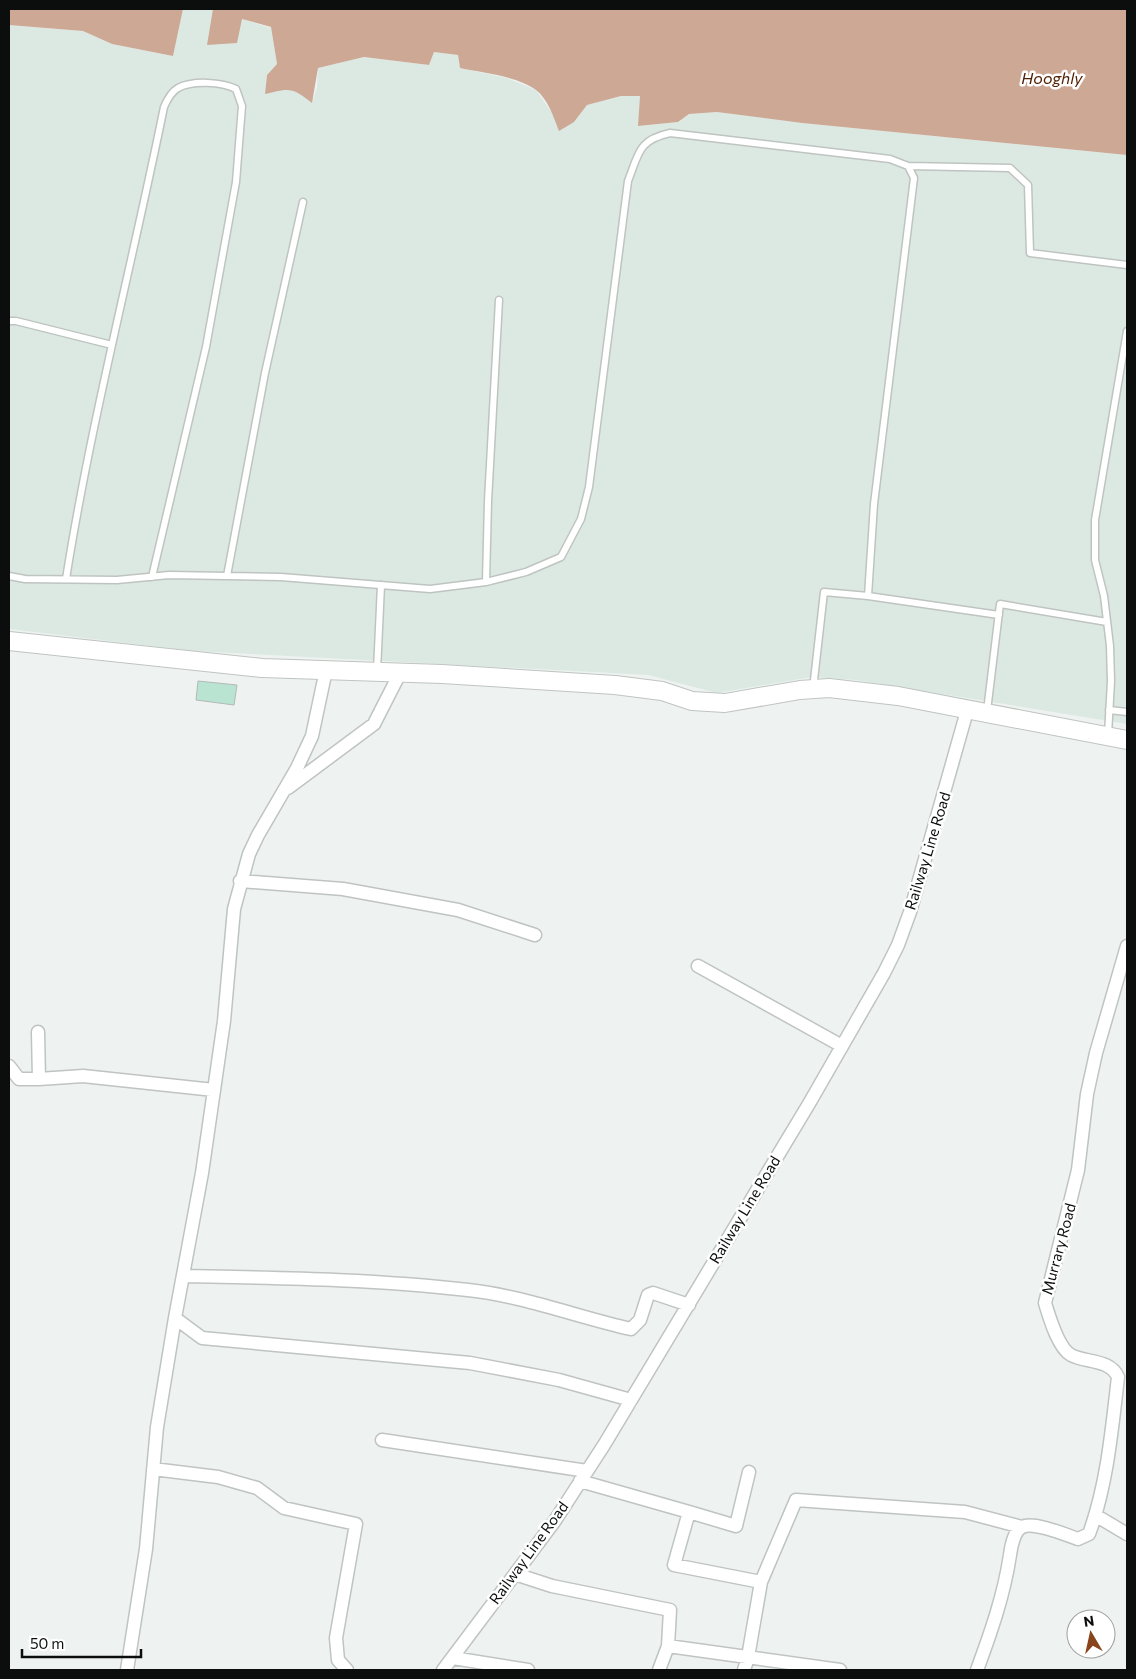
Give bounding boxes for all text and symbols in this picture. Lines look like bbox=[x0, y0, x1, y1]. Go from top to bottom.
water label: Hooghly bbox=[1021, 68, 1083, 87]
street label: Railway Line Road bbox=[901, 789, 954, 912]
street label: Railway Line Road bbox=[705, 1152, 783, 1267]
street label: Murrary Road bbox=[1037, 1201, 1079, 1296]
street label: Railway Line Road bbox=[485, 1498, 571, 1607]
north arrow bbox=[1066, 1609, 1116, 1659]
text: N bbox=[1082, 1611, 1095, 1630]
scale bar bbox=[22, 1626, 141, 1658]
text: 50 m bbox=[30, 1634, 64, 1652]

